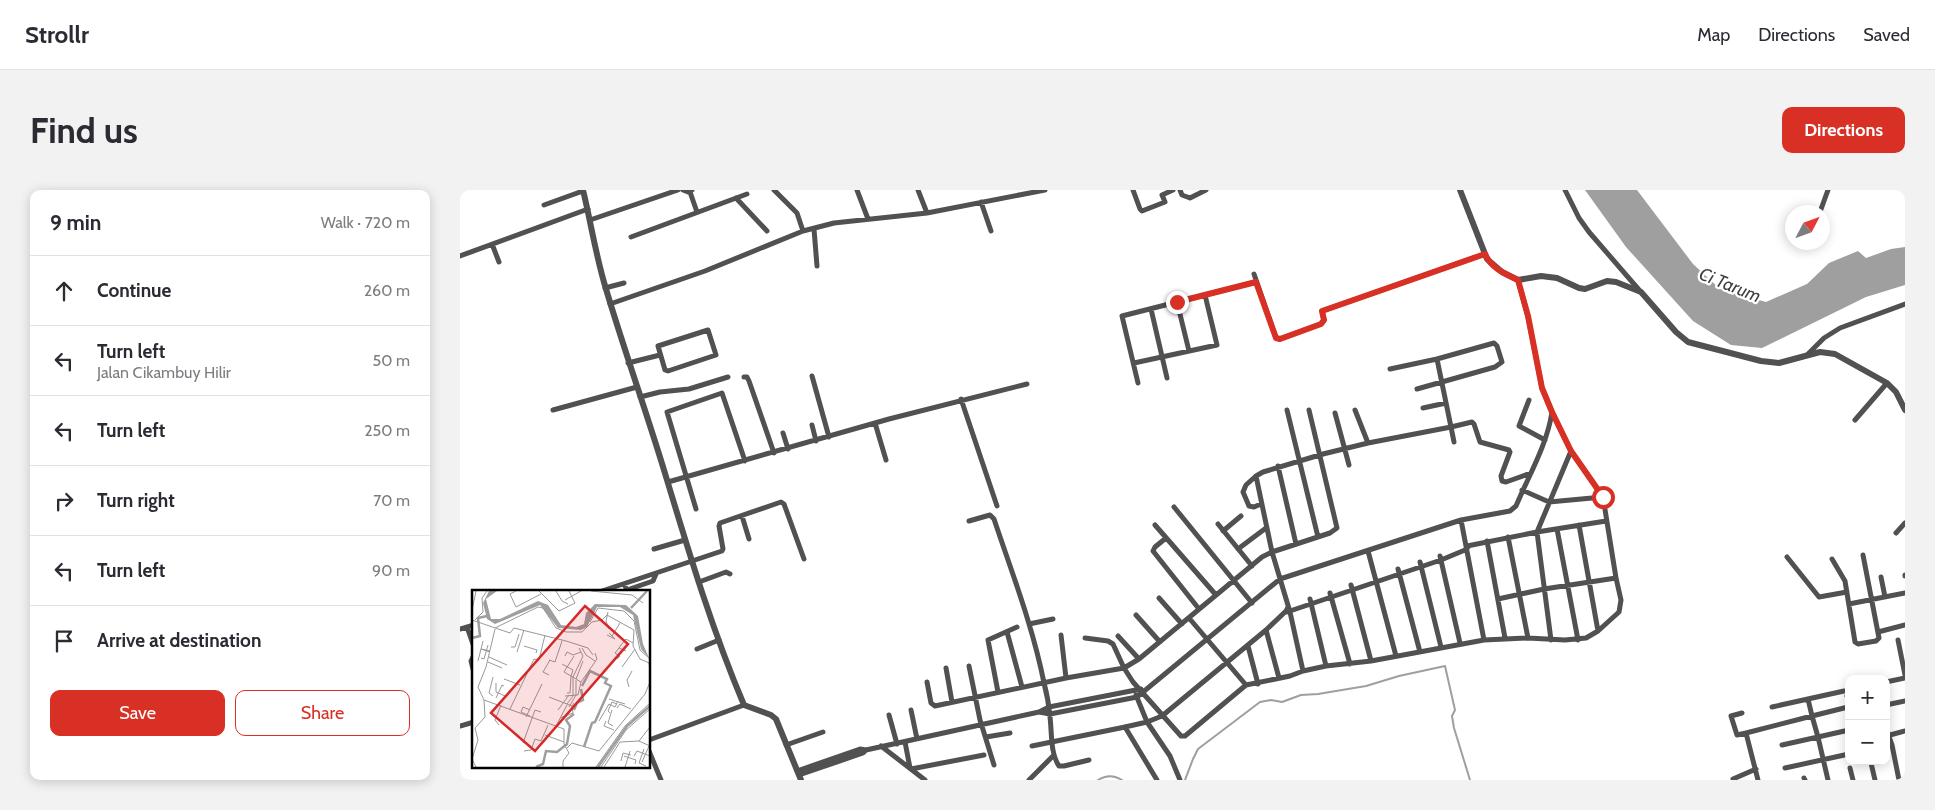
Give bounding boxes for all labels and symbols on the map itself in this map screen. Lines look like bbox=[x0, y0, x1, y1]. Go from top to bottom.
north arrow bbox=[1785, 205, 1830, 250]
water label: Ci Tarum bbox=[1696, 263, 1764, 307]
route end bbox=[1166, 291, 1189, 314]
route start bbox=[1592, 486, 1615, 509]
inset map bbox=[472, 590, 650, 768]

